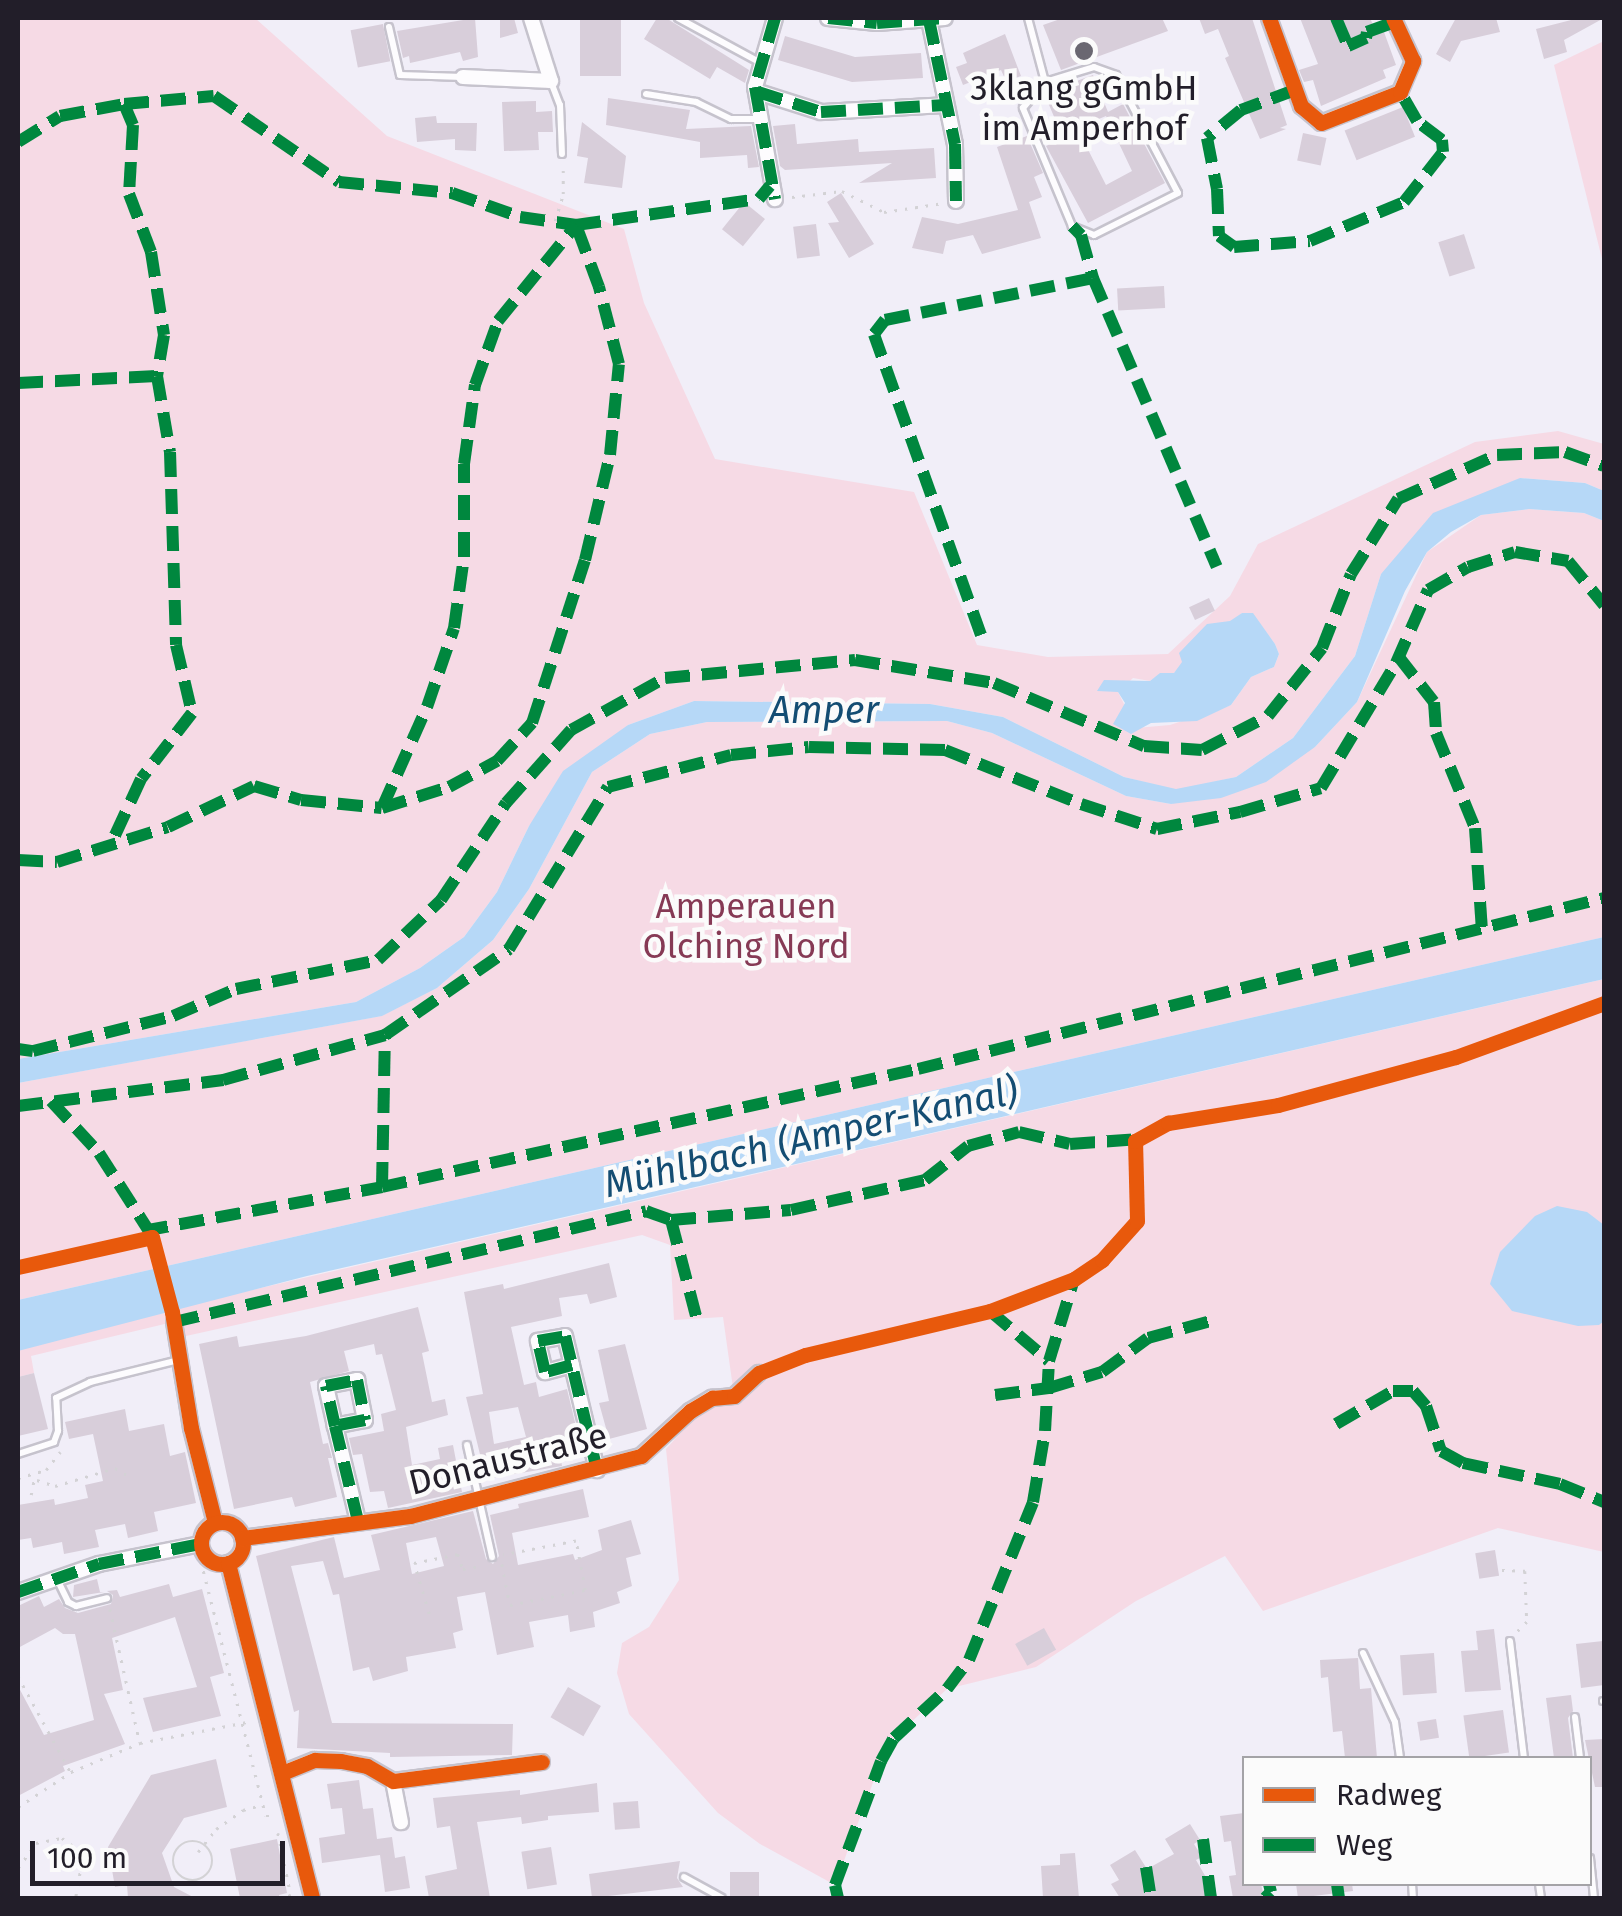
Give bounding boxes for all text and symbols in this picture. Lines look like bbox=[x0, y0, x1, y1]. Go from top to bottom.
marker: 3klang gGmbH im Amperhof bbox=[1073, 40, 1095, 62]
place label: 3klang gGmbH im Amperhof bbox=[970, 67, 1198, 149]
water label: Amper bbox=[769, 688, 879, 734]
park label: Amperauen Olching Nord bbox=[642, 885, 850, 967]
water label: Mühlbach (Amper-Kanal) bbox=[600, 1068, 1022, 1208]
street label: Donaustraße bbox=[404, 1414, 612, 1504]
legend bbox=[1242, 1756, 1592, 1886]
text: Radweg bbox=[1336, 1777, 1442, 1813]
scale bar bbox=[35, 1821, 290, 1883]
text: Weg bbox=[1336, 1827, 1392, 1863]
text: 100 m bbox=[47, 1840, 127, 1876]

